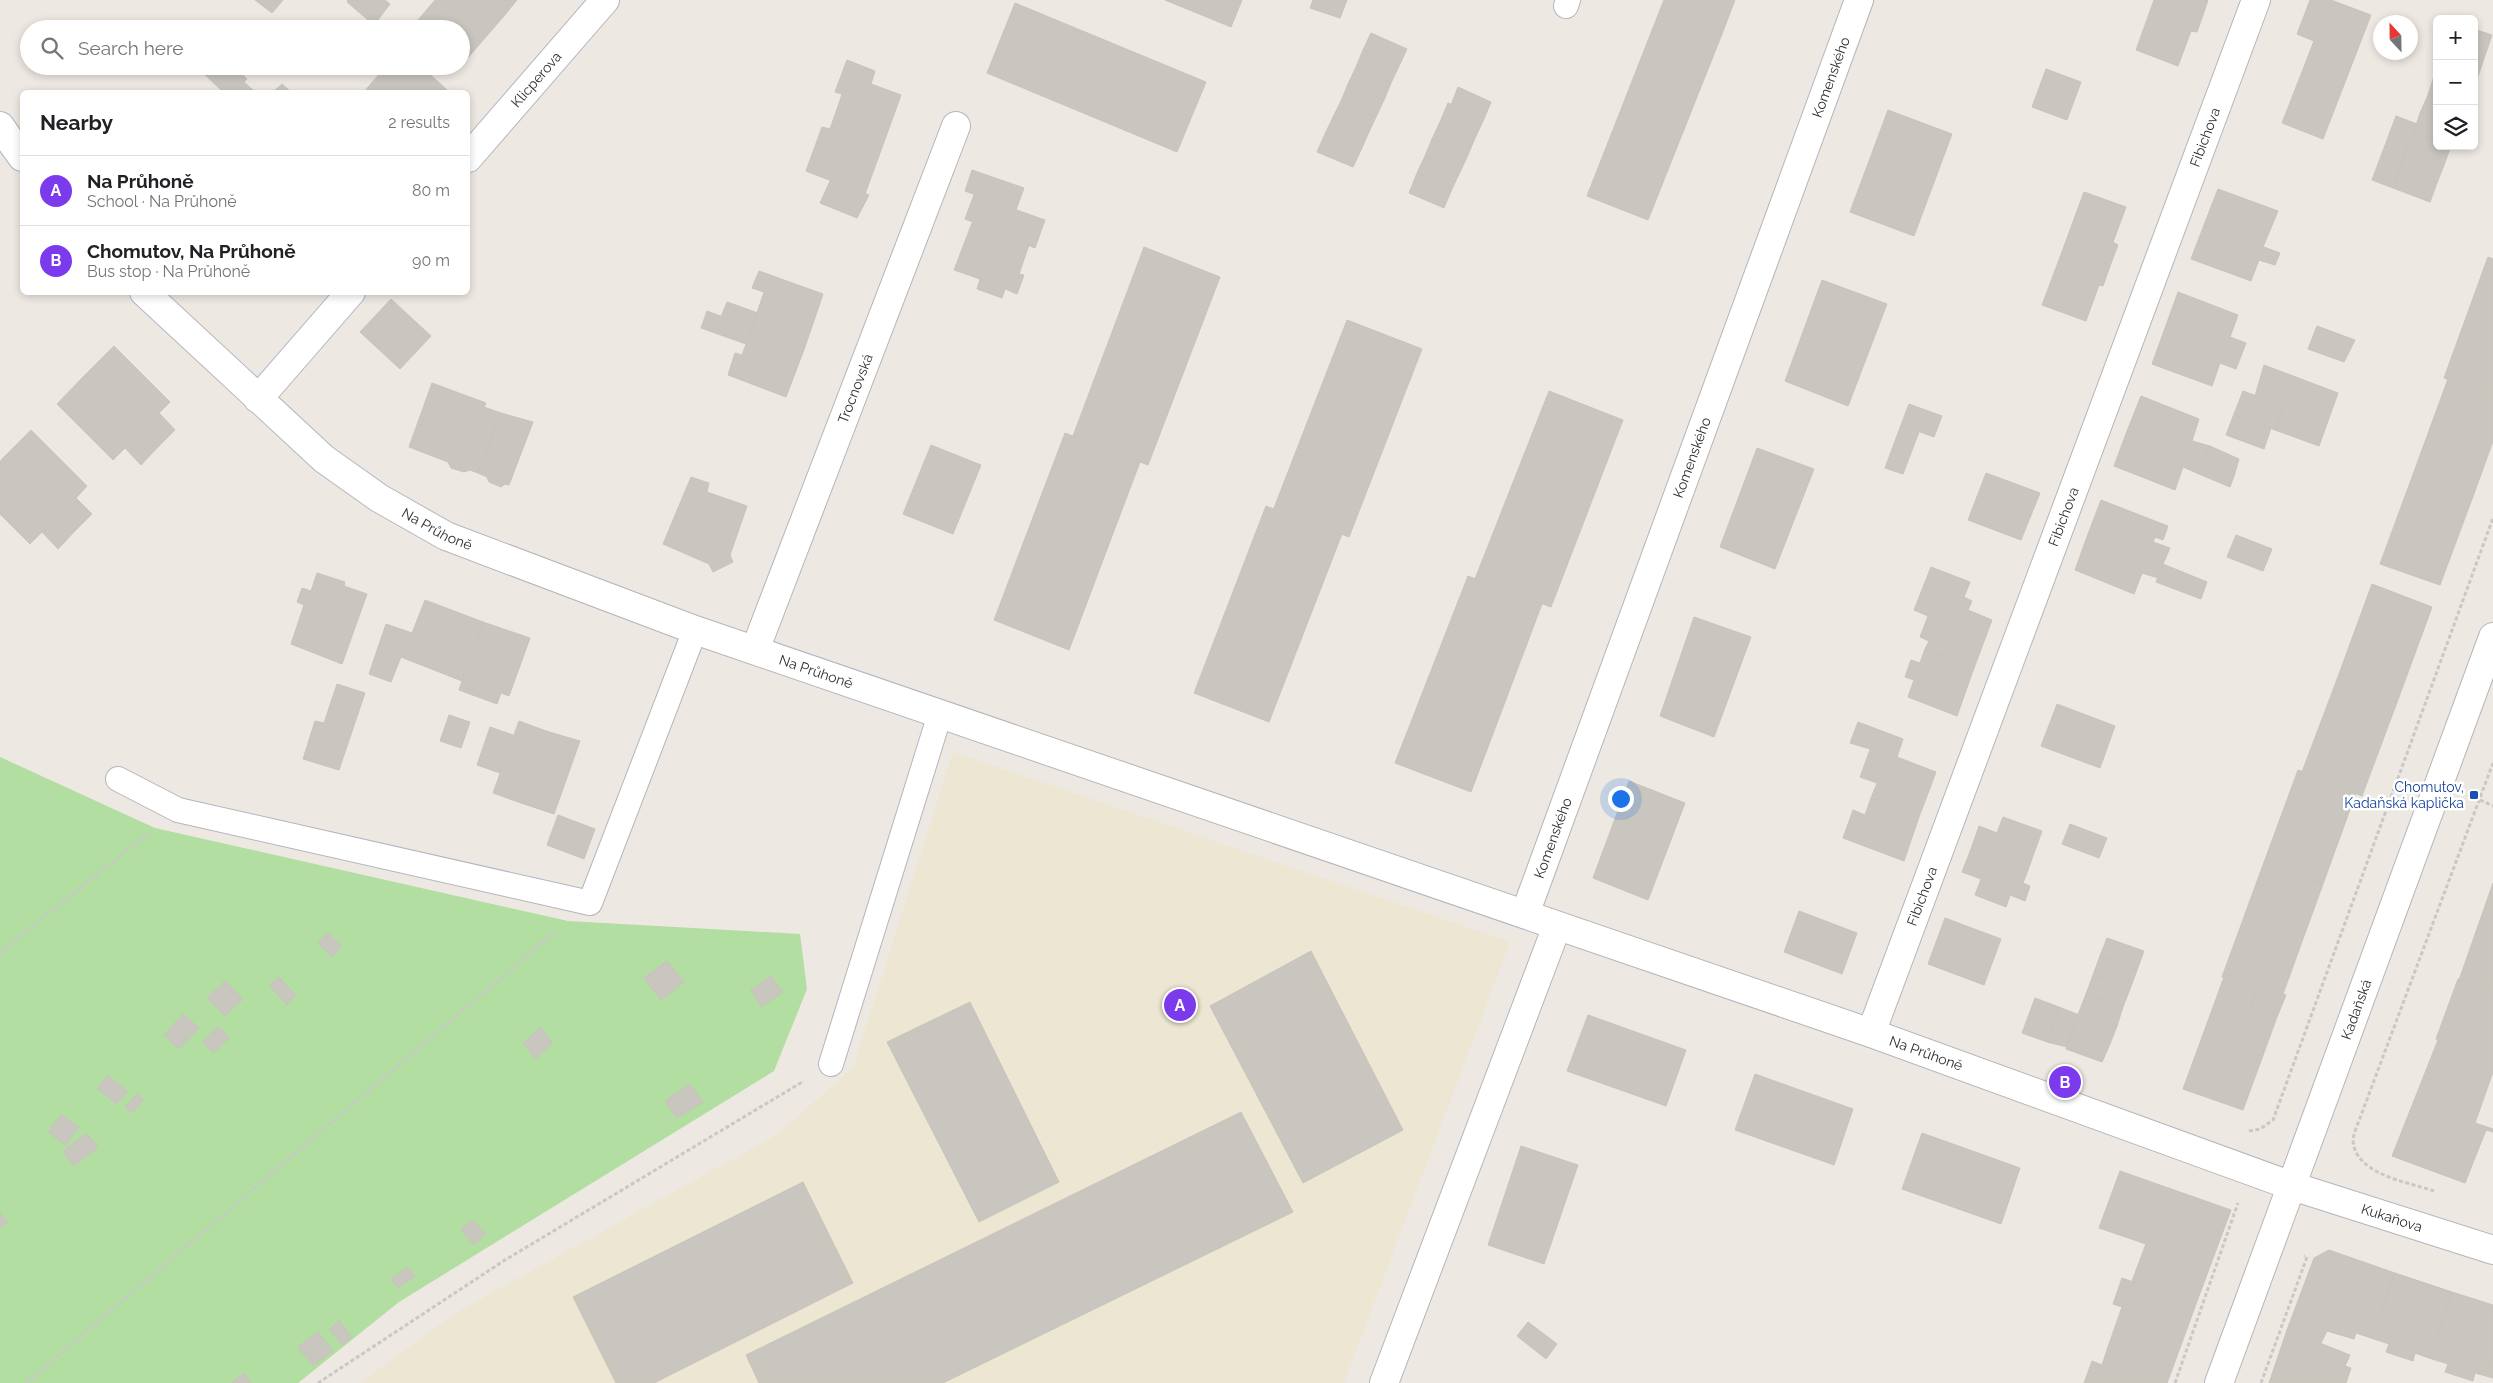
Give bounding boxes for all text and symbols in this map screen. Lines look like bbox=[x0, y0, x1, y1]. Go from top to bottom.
north arrow bbox=[2373, 15, 2418, 60]
map controls bbox=[2433, 15, 2478, 150]
button: + bbox=[2433, 15, 2478, 60]
search box bbox=[20, 20, 470, 75]
icon: search bbox=[38, 34, 66, 62]
street label: Komenského bbox=[1809, 35, 1853, 120]
text: Search here bbox=[78, 37, 184, 59]
street label: Klicperova bbox=[508, 48, 564, 110]
button: − bbox=[2433, 60, 2478, 105]
street label: Fibichova bbox=[2187, 105, 2223, 169]
button: layers bbox=[2433, 105, 2478, 150]
text: Nearby bbox=[40, 110, 113, 135]
text: 2 results bbox=[388, 113, 450, 132]
text: Na Průhoně bbox=[87, 170, 194, 192]
text: A bbox=[51, 181, 61, 200]
text: 80 m bbox=[412, 181, 450, 200]
text: School · Na Průhoně bbox=[87, 192, 237, 211]
text: Chomutov, Na Průhoně bbox=[87, 240, 296, 262]
text: B bbox=[51, 251, 61, 270]
text: 90 m bbox=[412, 251, 450, 270]
text: Bus stop · Na Průhoně bbox=[87, 262, 250, 281]
street label: Trocnovská bbox=[835, 351, 876, 426]
street label: Komenského bbox=[1670, 415, 1714, 500]
street label: Fibichova bbox=[2045, 485, 2082, 548]
street label: Na Průhoně bbox=[399, 505, 474, 553]
street label: Na Průhoně bbox=[777, 651, 855, 691]
place label: Chomutov, Kadaňská kaplička bbox=[2344, 779, 2464, 811]
your location bbox=[1608, 786, 1634, 812]
marker: Chomutov, Kadaňská kaplička bbox=[2468, 789, 2480, 801]
street label: Komenského bbox=[1531, 795, 1575, 880]
street label: Fibichova bbox=[1904, 864, 1940, 928]
street label: Kadaňská bbox=[2338, 977, 2375, 1042]
pin: A bbox=[1164, 986, 1196, 1024]
street label: Na Průhoně bbox=[1887, 1032, 1965, 1074]
pin: B bbox=[2049, 1063, 2081, 1101]
street label: Kukaňova bbox=[2359, 1201, 2424, 1235]

